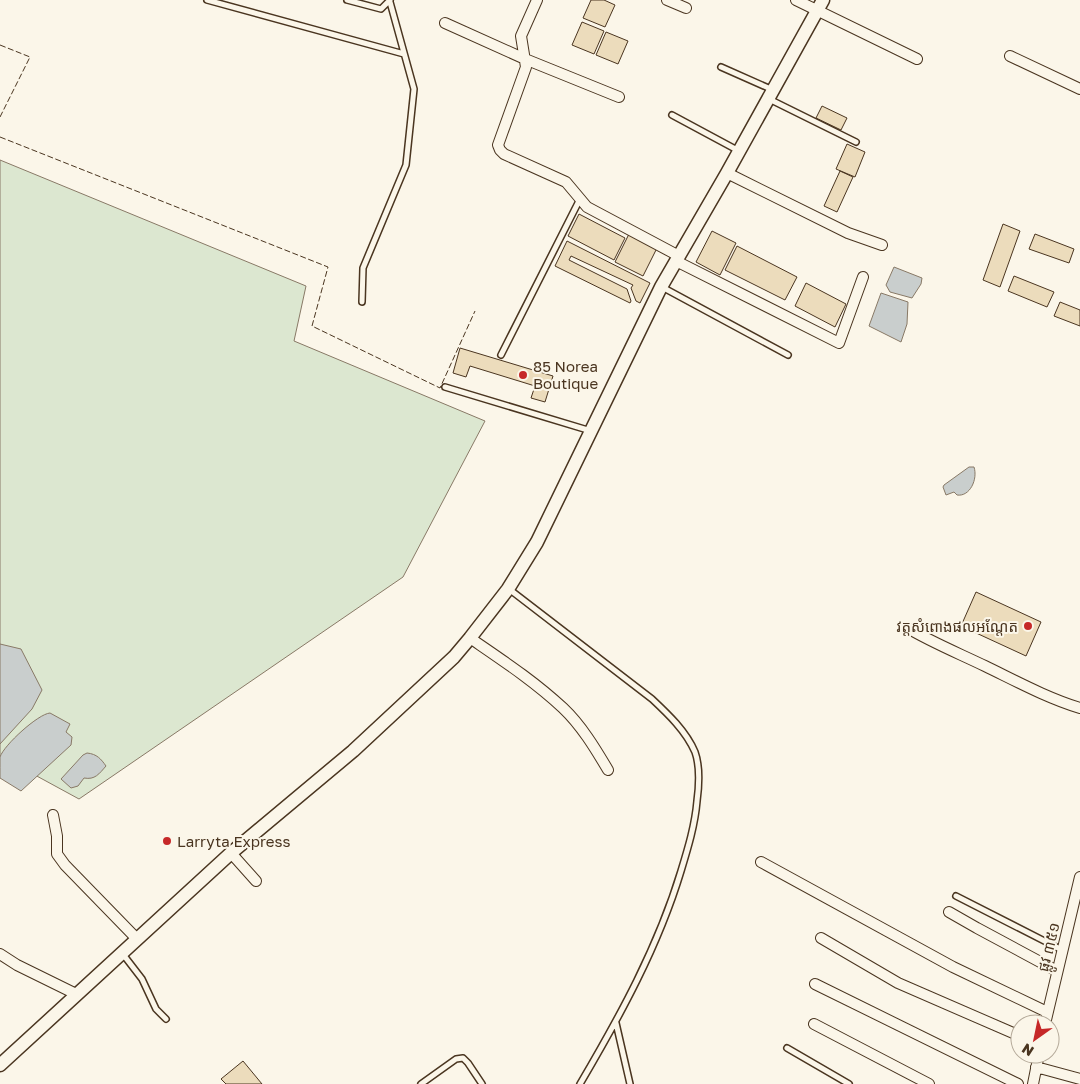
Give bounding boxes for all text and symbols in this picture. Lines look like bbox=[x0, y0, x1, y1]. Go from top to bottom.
place label: 85 Norea Boutique bbox=[533, 357, 598, 392]
marker: 85 Norea Boutique bbox=[517, 369, 529, 381]
place label: វត្តសំពោងផលអណ្តែត bbox=[897, 617, 1018, 636]
marker: វត្តសំពោងផលអណ្តែត bbox=[1022, 620, 1034, 632]
place label: Larryta Express bbox=[177, 832, 290, 850]
marker: Larryta Express bbox=[161, 835, 173, 847]
street label: ផ្លូវ ៣៥១ bbox=[1033, 920, 1068, 975]
north arrow bbox=[1010, 1014, 1060, 1064]
text: N bbox=[1019, 1040, 1037, 1060]

